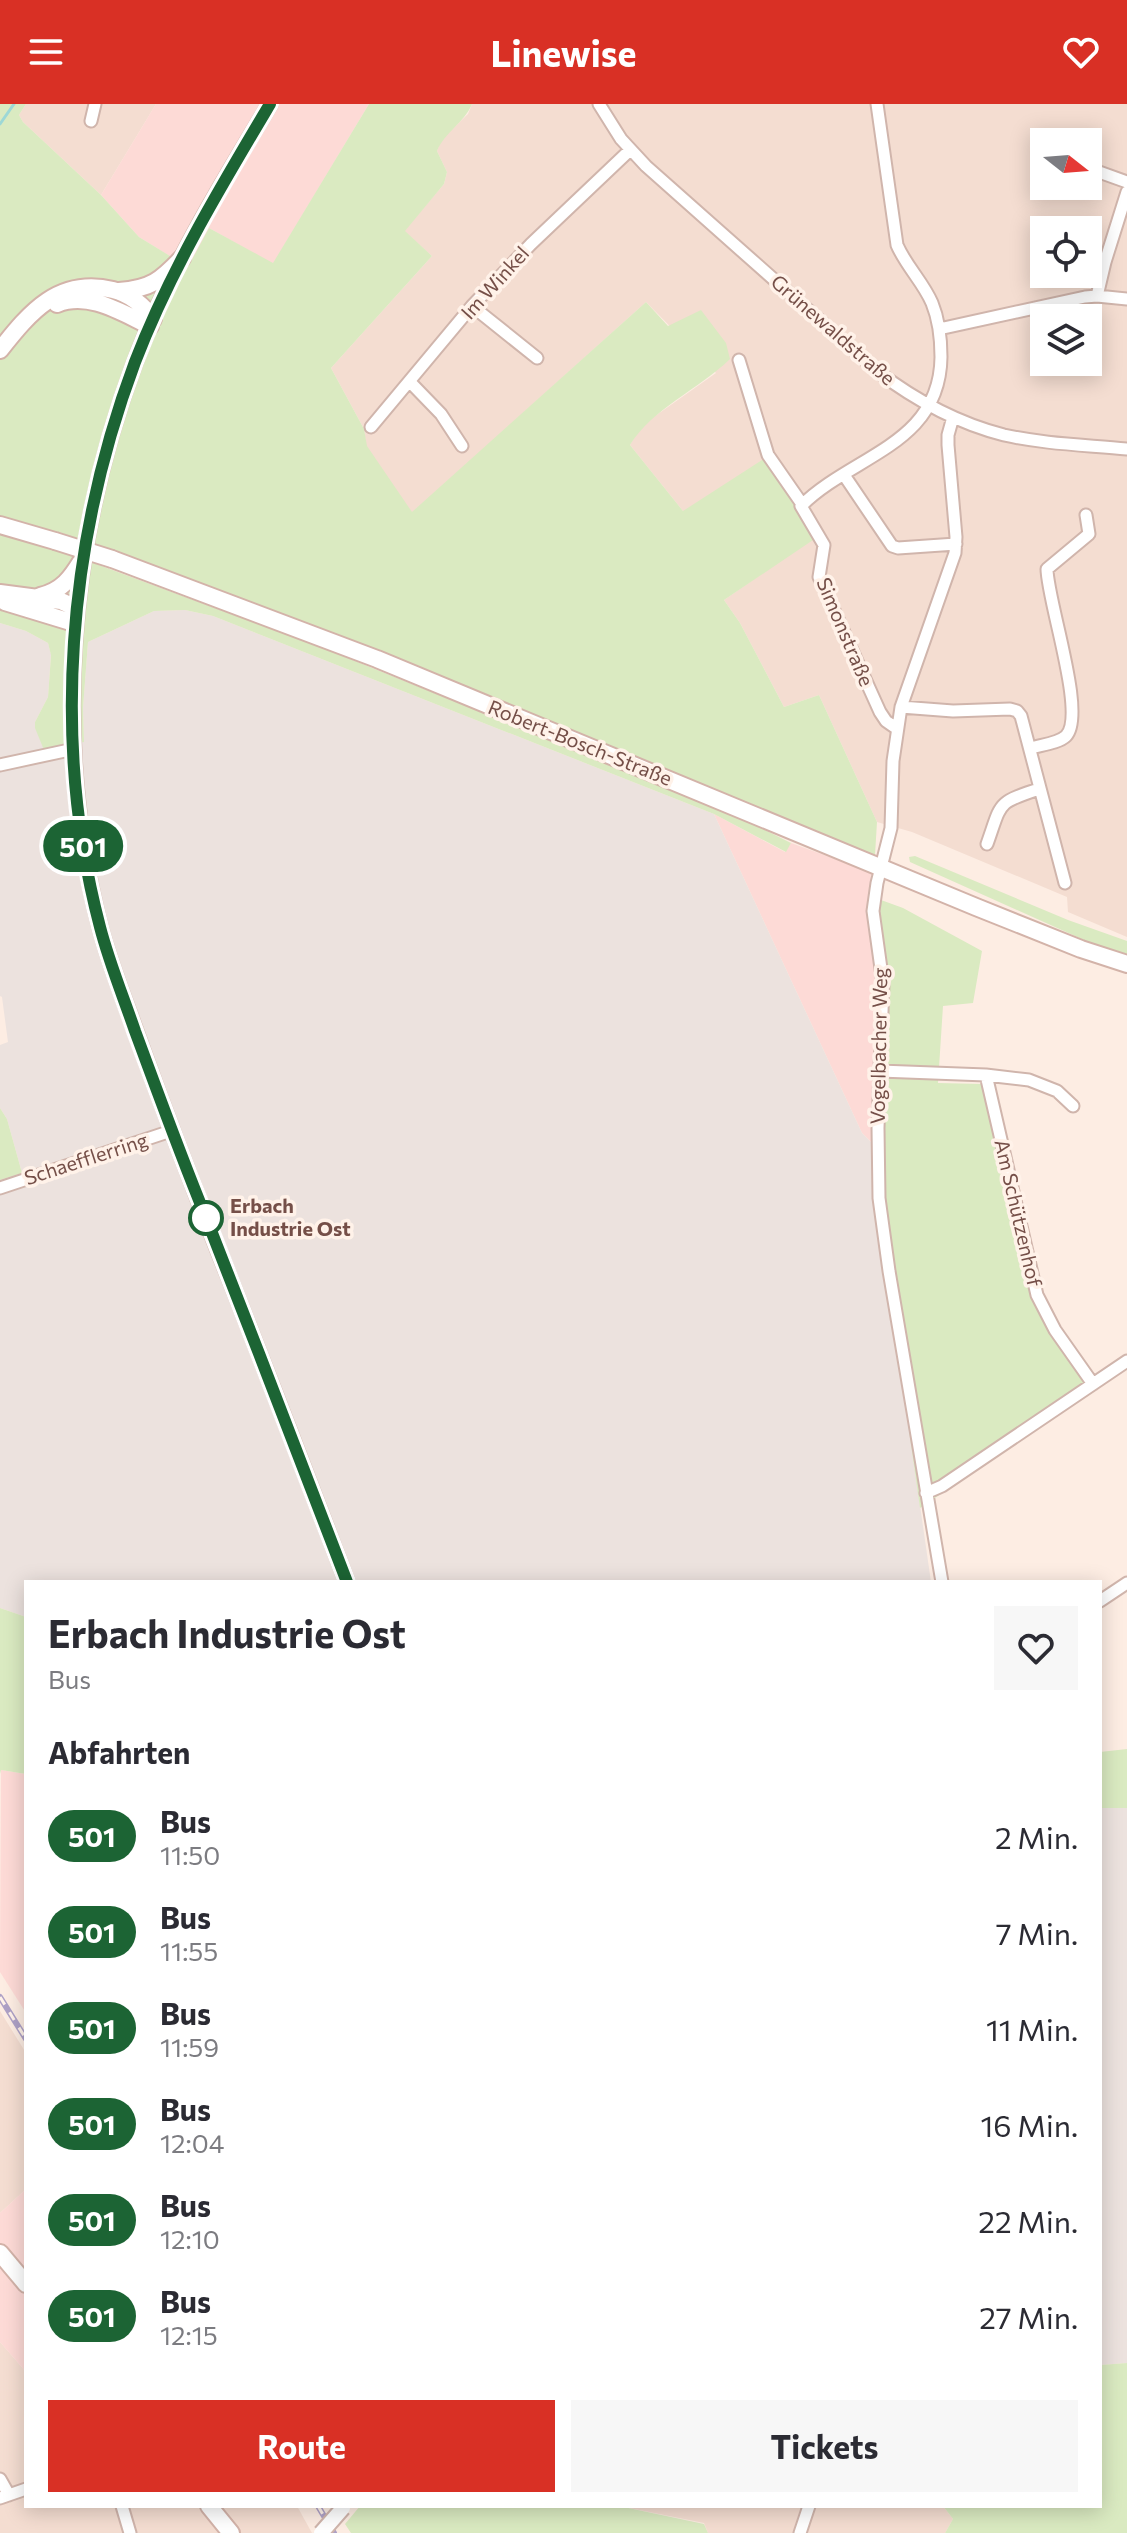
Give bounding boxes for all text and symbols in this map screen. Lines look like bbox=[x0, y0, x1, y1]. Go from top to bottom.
icon: menu bbox=[24, 30, 68, 74]
text: Linewise bbox=[491, 30, 636, 74]
icon: heart bbox=[1059, 30, 1103, 74]
north arrow bbox=[1030, 128, 1102, 200]
map controls bbox=[1030, 128, 1102, 376]
button: locate bbox=[1030, 216, 1102, 288]
street label: Im Winkel bbox=[455, 241, 533, 324]
street label: Grünewaldstraße bbox=[767, 269, 901, 390]
button: layers bbox=[1030, 304, 1102, 376]
street label: Simonstraße bbox=[812, 574, 880, 690]
street label: Robert-Bosch-Straße bbox=[485, 694, 676, 790]
line badge: 501 bbox=[37, 820, 129, 872]
text: 501 bbox=[59, 829, 107, 863]
street label: Vogelbacher Weg bbox=[865, 967, 891, 1125]
street label: Schaefflerring bbox=[21, 1127, 151, 1189]
street label: Am Schützenhof bbox=[990, 1137, 1048, 1289]
place label: Erbach Industrie Ost bbox=[230, 1193, 351, 1240]
marker: Erbach Industrie Ost bbox=[189, 1201, 223, 1235]
button: heart bbox=[994, 1606, 1078, 1690]
text: Erbach Industrie Ost bbox=[48, 1609, 406, 1656]
text: Bus bbox=[48, 1663, 91, 1694]
text: Abfahrten bbox=[48, 1733, 190, 1770]
text: Bus bbox=[160, 1802, 211, 1839]
text: 2 Min. bbox=[995, 1818, 1078, 1855]
text: 501 bbox=[68, 1819, 116, 1853]
text: 11:50 bbox=[160, 1839, 220, 1870]
text: Bus bbox=[160, 1898, 211, 1935]
text: 7 Min. bbox=[996, 1914, 1078, 1951]
text: 501 bbox=[68, 1915, 116, 1949]
text: 11:55 bbox=[160, 1935, 218, 1966]
text: Bus bbox=[160, 1994, 211, 2031]
text: 11 Min. bbox=[986, 2010, 1078, 2047]
text: 501 bbox=[68, 2011, 116, 2045]
text: 11:59 bbox=[160, 2031, 219, 2062]
text: Bus bbox=[160, 2090, 211, 2127]
text: 16 Min. bbox=[981, 2106, 1078, 2143]
text: 501 bbox=[68, 2107, 116, 2141]
text: 12:04 bbox=[160, 2127, 224, 2158]
text: Bus bbox=[160, 2186, 211, 2223]
text: 22 Min. bbox=[978, 2202, 1078, 2239]
text: 501 bbox=[68, 2203, 116, 2237]
text: 12:10 bbox=[160, 2223, 220, 2254]
text: Bus bbox=[160, 2282, 211, 2319]
text: 27 Min. bbox=[979, 2298, 1078, 2335]
text: 501 bbox=[68, 2299, 116, 2333]
text: 12:15 bbox=[160, 2319, 218, 2350]
button: Route bbox=[48, 2400, 555, 2492]
button: Tickets bbox=[571, 2400, 1078, 2492]

